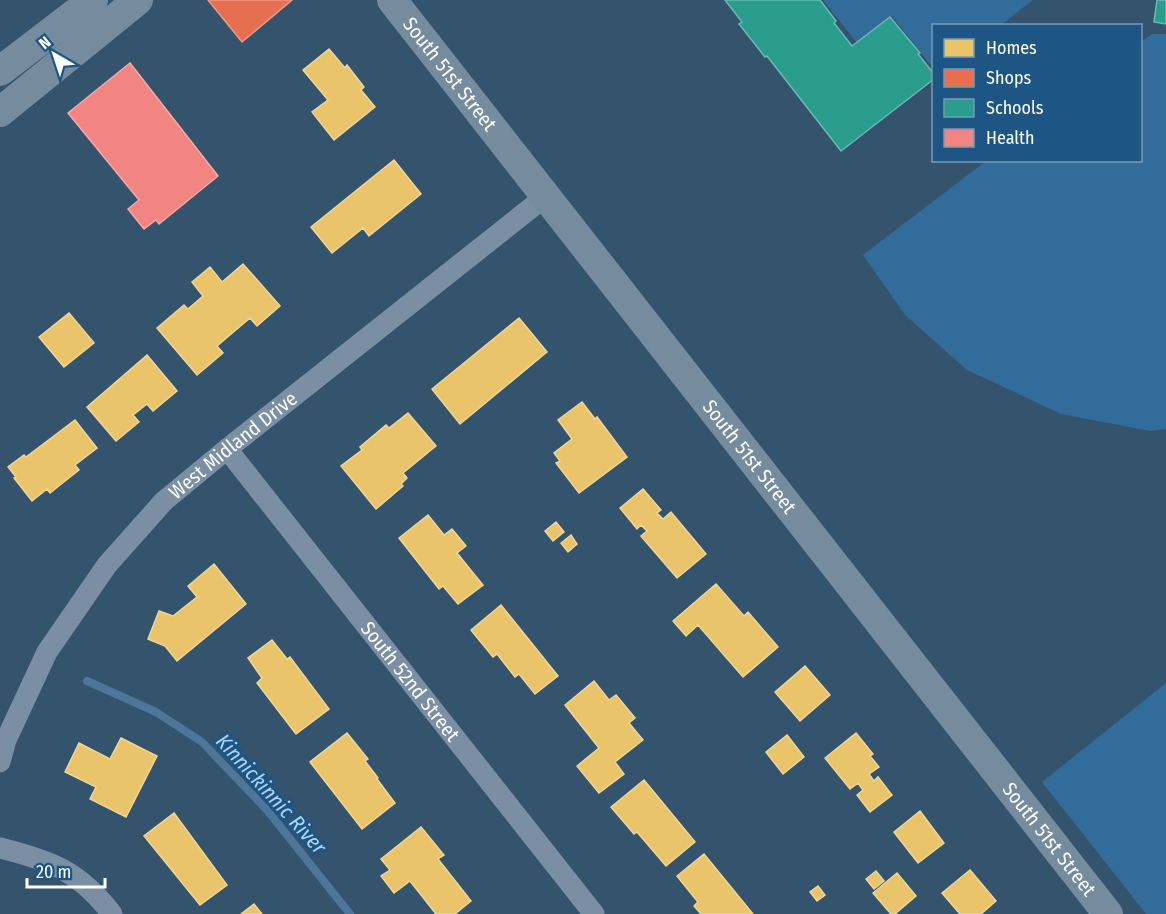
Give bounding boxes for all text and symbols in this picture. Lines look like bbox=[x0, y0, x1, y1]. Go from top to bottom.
street label: South 51st Street bbox=[398, 12, 502, 136]
north arrow bbox=[24, 24, 84, 84]
legend bbox=[932, 24, 1142, 162]
text: N bbox=[35, 32, 55, 53]
text: Homes bbox=[986, 37, 1037, 59]
text: Shops bbox=[986, 67, 1031, 89]
text: Schools bbox=[986, 97, 1044, 119]
text: Health bbox=[986, 127, 1034, 149]
street label: West Midland Drive bbox=[164, 386, 302, 504]
street label: South 51st Street bbox=[698, 395, 802, 519]
street label: South 52nd Street bbox=[356, 617, 465, 746]
water label: Kinnickinnic River bbox=[210, 729, 332, 860]
street label: South 51st Street bbox=[997, 778, 1102, 901]
scale bar bbox=[27, 851, 105, 889]
text: 20 m bbox=[36, 861, 71, 883]

